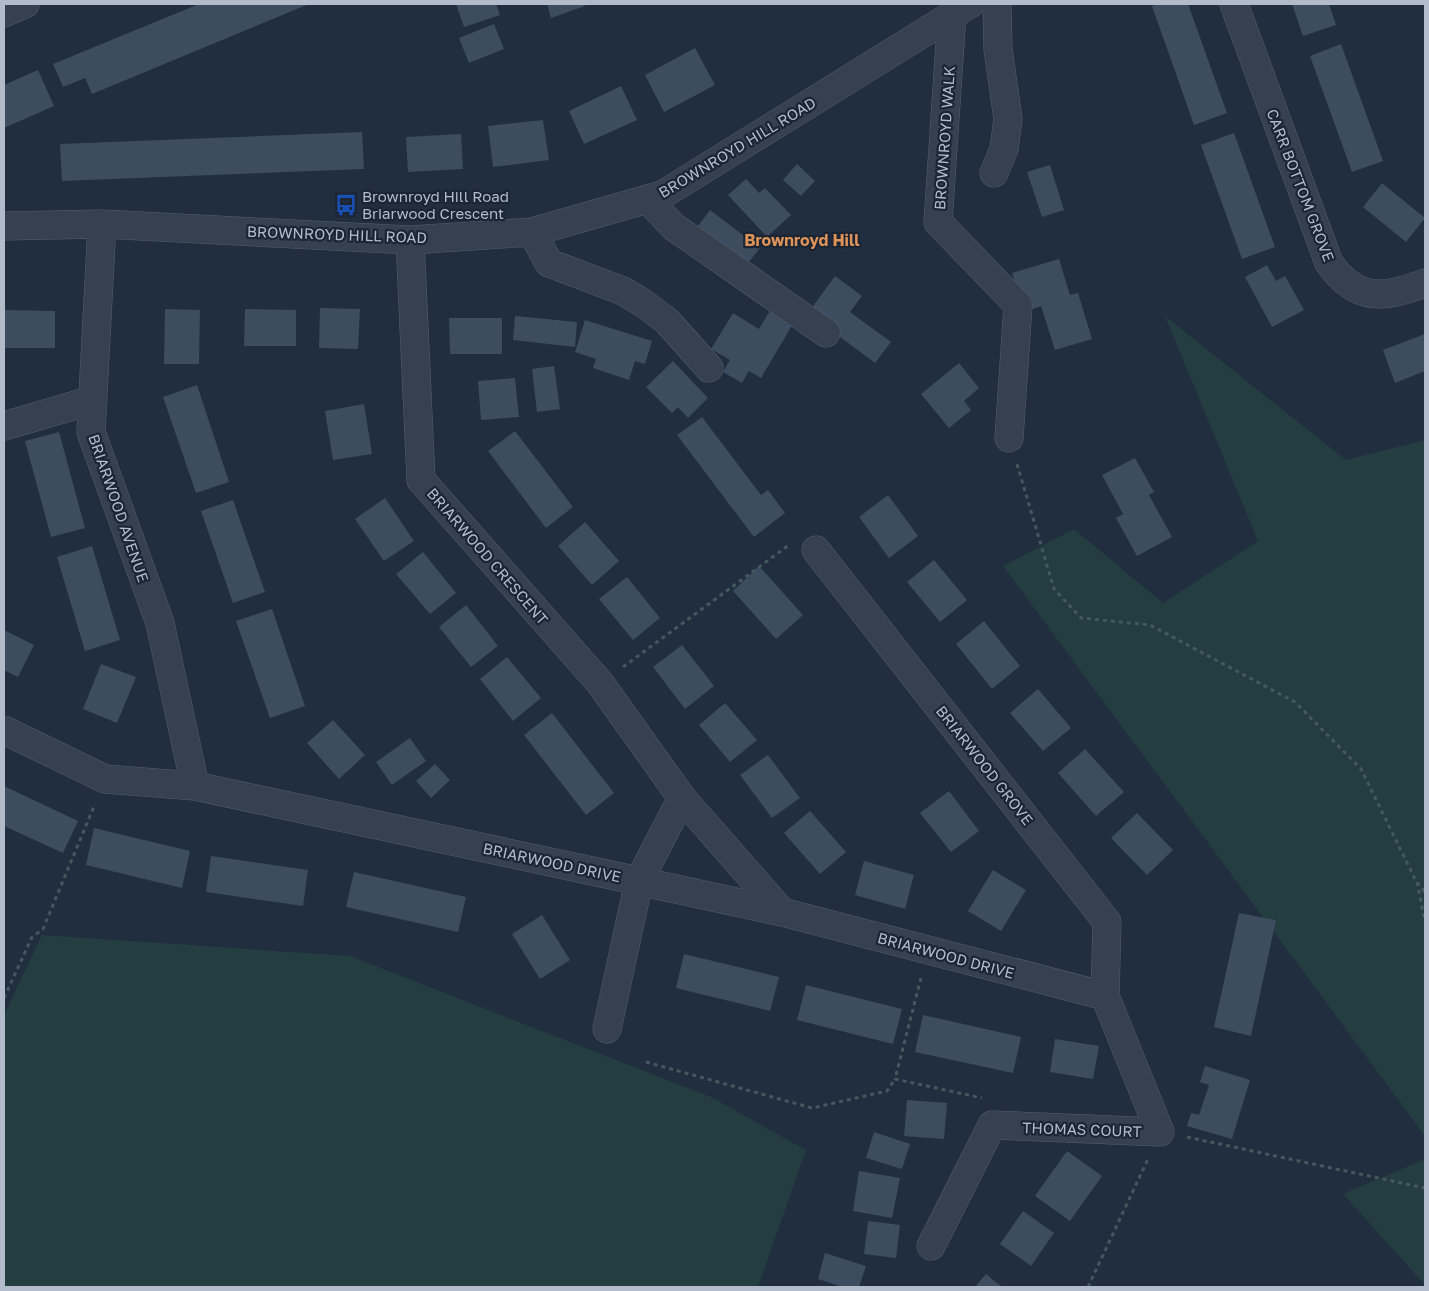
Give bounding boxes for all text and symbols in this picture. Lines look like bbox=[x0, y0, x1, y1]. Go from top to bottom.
street label: BROWNROYD WALK bbox=[930, 65, 958, 211]
street label: BROWNROYD HILL ROAD bbox=[655, 93, 819, 201]
street label: CARR BOTTOM GROVE bbox=[1264, 106, 1338, 264]
place label: Brownroyd Hill Road Briarwood Crescent bbox=[362, 187, 509, 222]
bus stop icon: Brownroyd Hill Road Briarwood Crescent bbox=[333, 192, 359, 218]
street label: BROWNROYD HILL ROAD bbox=[247, 222, 427, 246]
district label: Brownroyd Hill bbox=[744, 230, 860, 250]
street label: BRIARWOOD AVENUE bbox=[85, 432, 153, 584]
street label: BRIARWOOD CRESCENT bbox=[424, 484, 552, 628]
street label: BRIARWOOD GROVE bbox=[933, 702, 1037, 828]
street label: BRIARWOOD DRIVE bbox=[481, 839, 623, 885]
street label: BRIARWOOD DRIVE bbox=[876, 928, 1016, 982]
street label: THOMAS COURT bbox=[1022, 1118, 1142, 1140]

